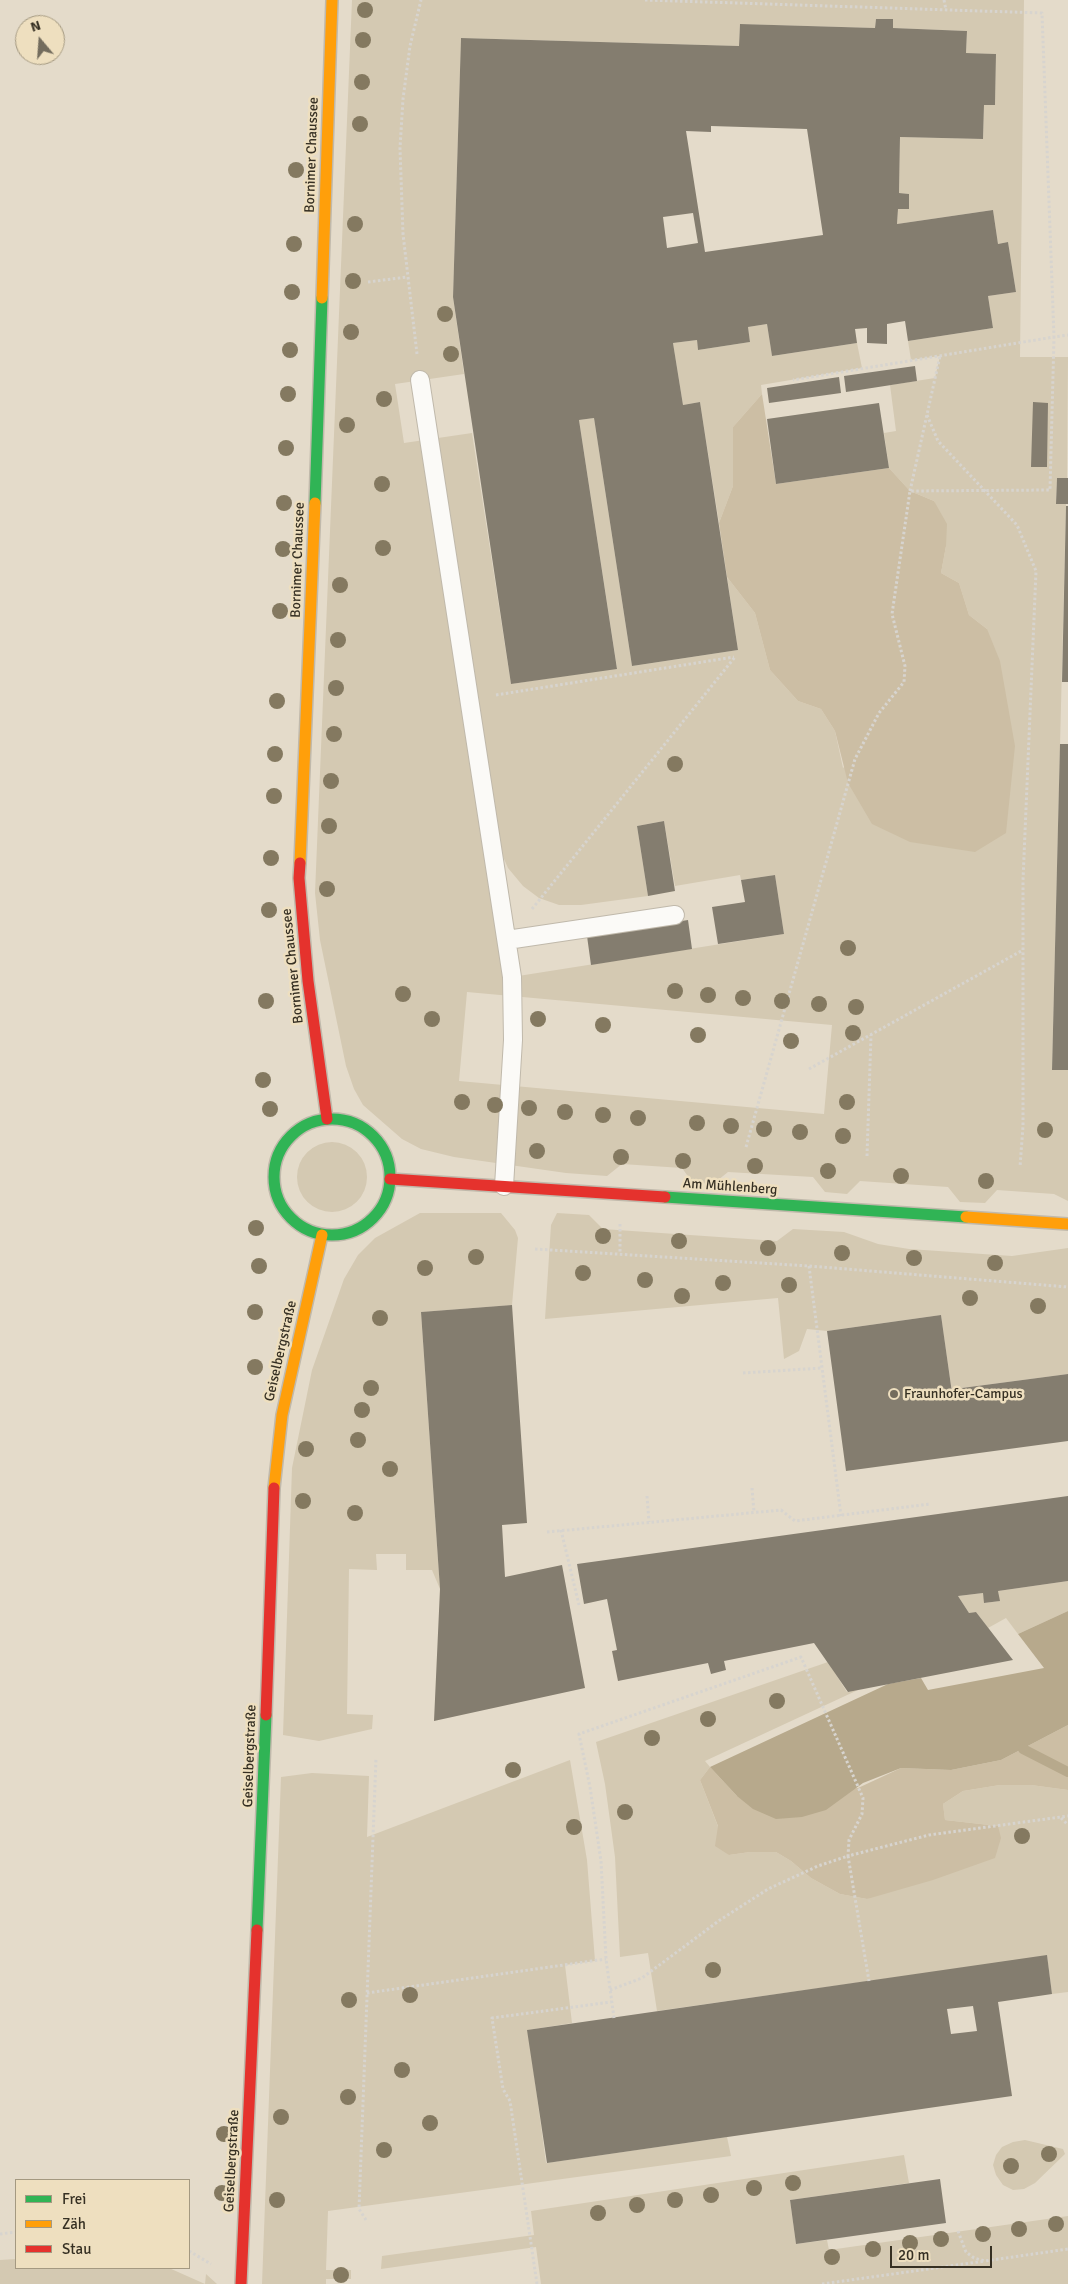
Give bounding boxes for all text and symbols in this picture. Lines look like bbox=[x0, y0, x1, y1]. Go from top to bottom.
north arrow bbox=[15, 15, 65, 65]
text: N bbox=[28, 17, 43, 36]
street label: Bornimer Chaussee bbox=[302, 97, 322, 213]
street label: Bornimer Chaussee bbox=[288, 502, 308, 618]
street label: Bornimer Chaussee bbox=[279, 908, 307, 1024]
street label: Am Mühlenberg bbox=[682, 1175, 778, 1199]
street label: Geiselbergstraße bbox=[261, 1299, 301, 1403]
place label: Fraunhofer-Campus bbox=[904, 1386, 1023, 1402]
marker: Fraunhofer-Campus bbox=[888, 1388, 900, 1400]
street label: Geiselbergstraße bbox=[240, 1704, 260, 1808]
street label: Geiselbergstraße bbox=[221, 2109, 243, 2213]
legend bbox=[15, 2179, 190, 2269]
text: Frei bbox=[62, 2190, 86, 2208]
text: Zäh bbox=[62, 2215, 86, 2233]
scale bar bbox=[893, 2236, 996, 2268]
text: Stau bbox=[62, 2240, 91, 2258]
text: 20 m bbox=[898, 2246, 929, 2264]

